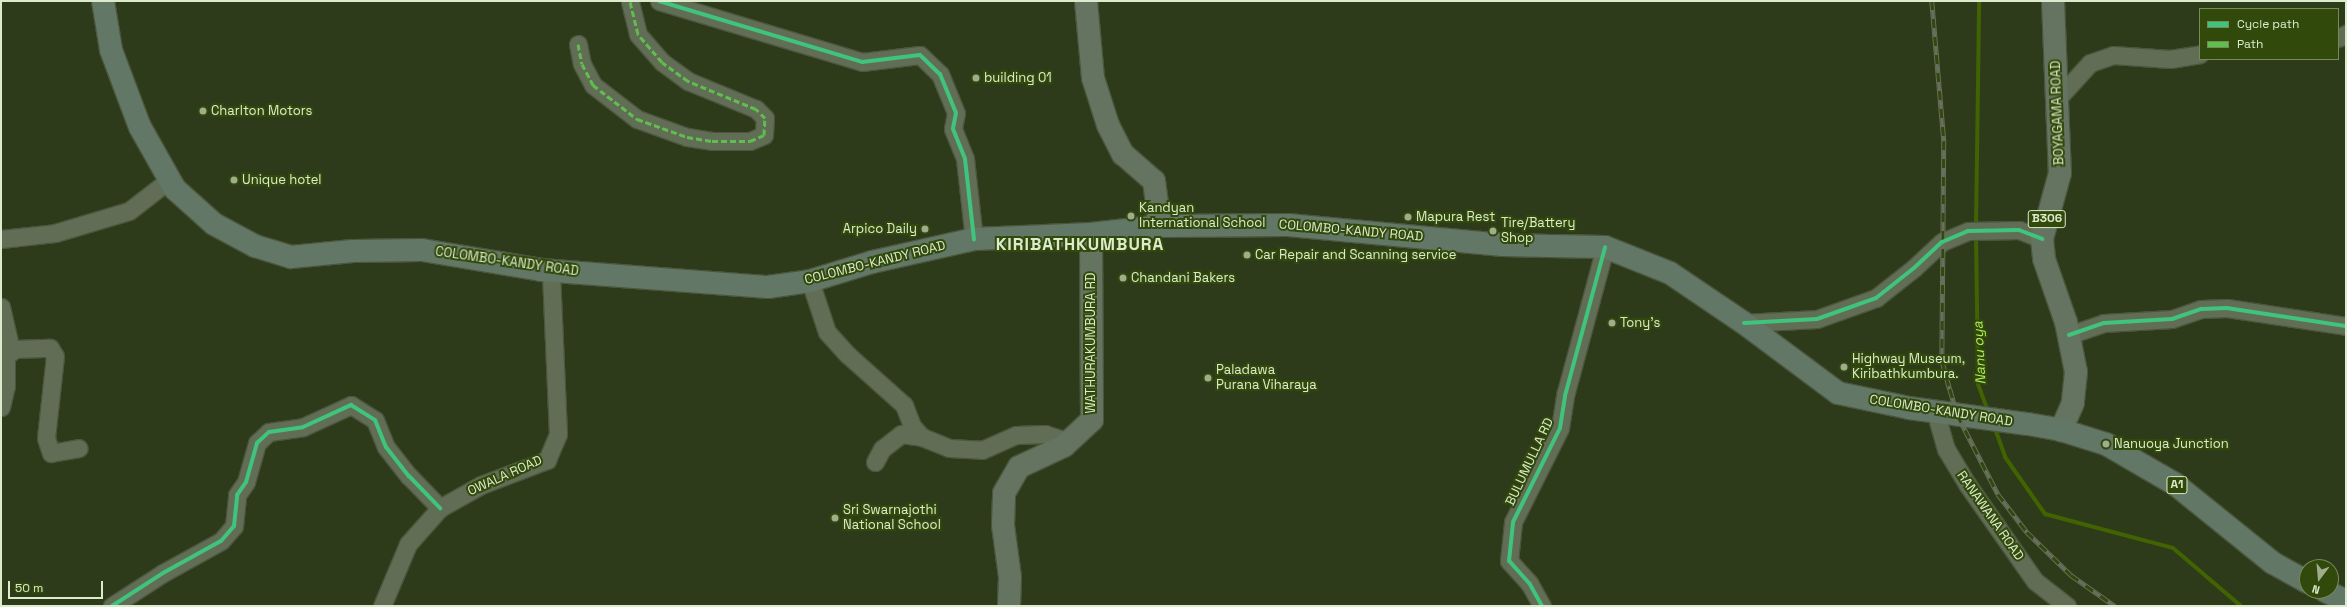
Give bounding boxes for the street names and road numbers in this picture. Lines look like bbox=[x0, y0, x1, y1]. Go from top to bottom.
street label: BOYAGAMA ROAD bbox=[2048, 60, 2068, 166]
road number: B306 bbox=[2027, 209, 2067, 229]
street label: COLOMBO-KANDY ROAD bbox=[1278, 217, 1424, 245]
street label: COLOMBO-KANDY ROAD bbox=[803, 238, 947, 288]
street label: COLOMBO-KANDY ROAD bbox=[434, 244, 580, 280]
street label: WATHURAKUMBURA RD bbox=[1083, 272, 1099, 414]
street label: COLOMBO-KANDY ROAD bbox=[1868, 392, 2014, 430]
street label: BULUMULLA RD bbox=[1503, 416, 1557, 508]
street label: OWALA ROAD bbox=[465, 453, 545, 499]
street label: RANAWANA ROAD bbox=[1953, 468, 2027, 564]
road number: A1 bbox=[2166, 475, 2188, 495]

